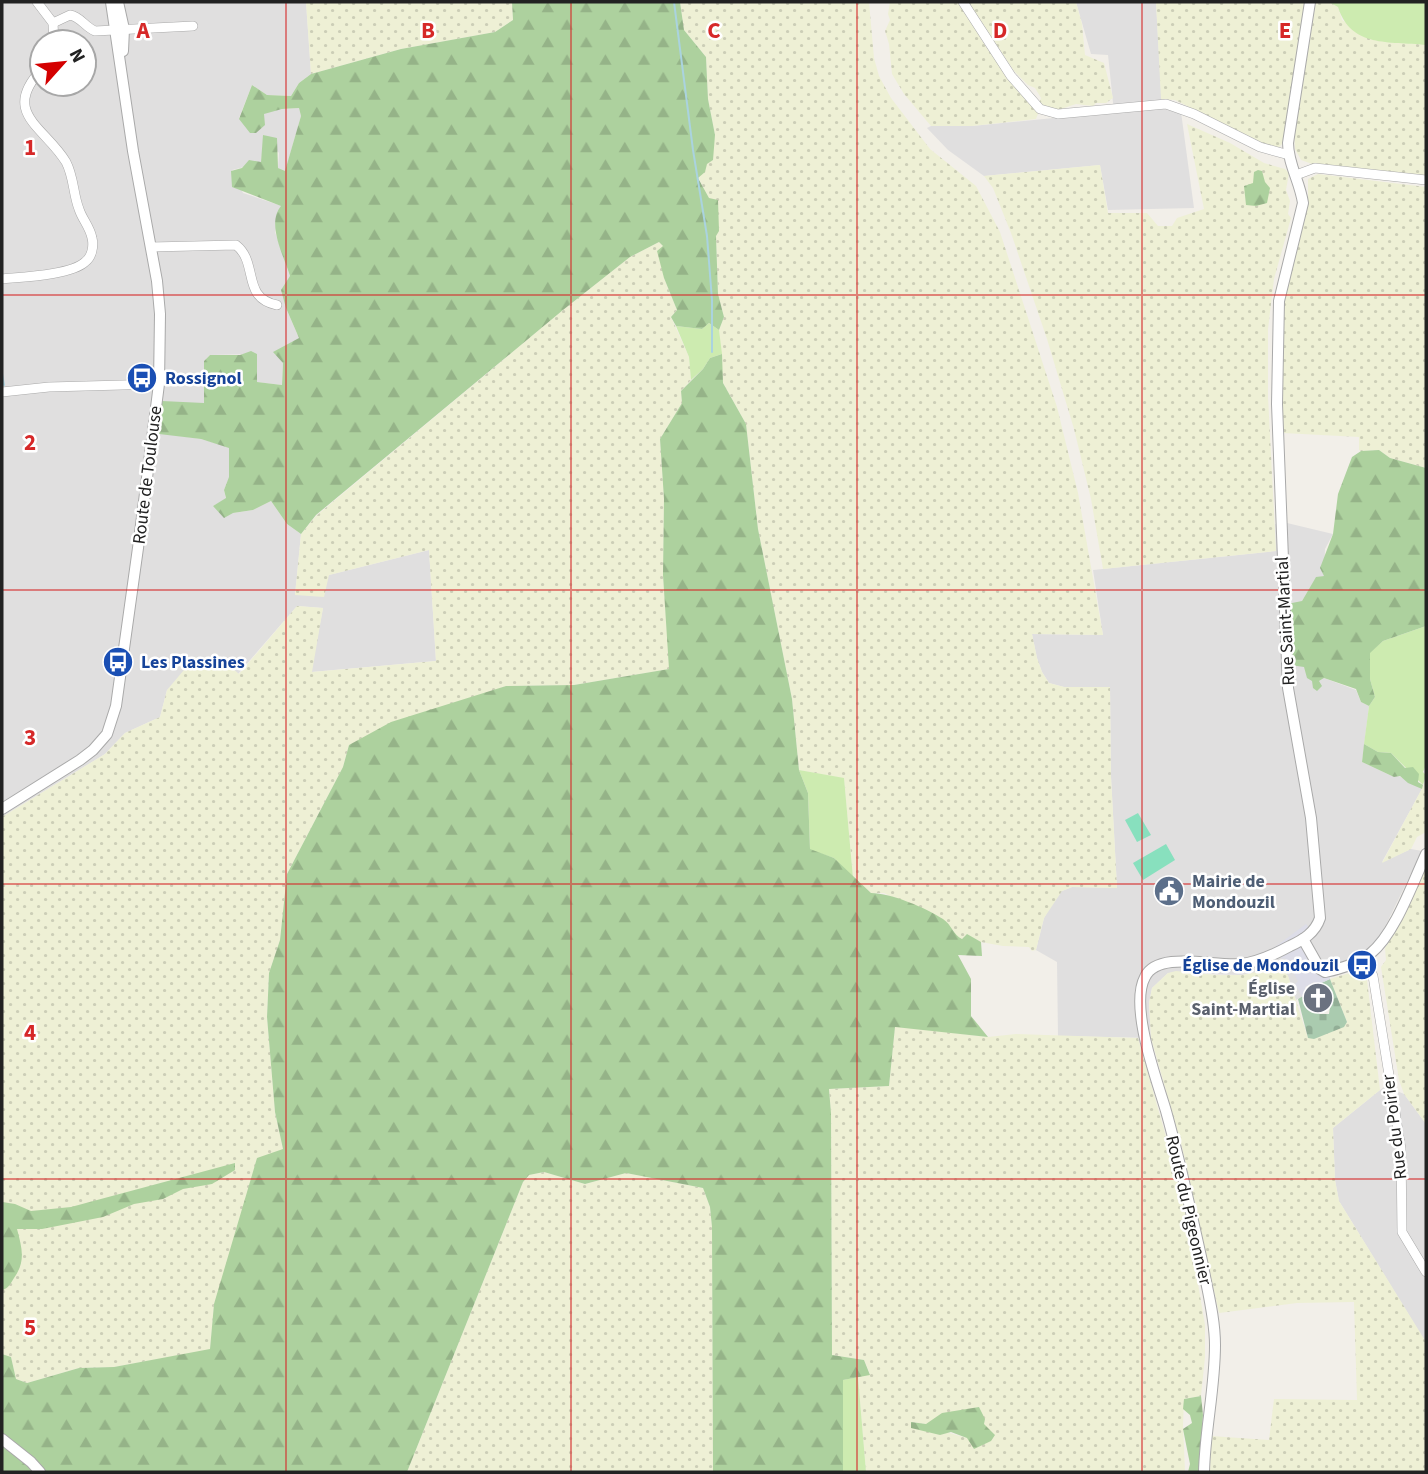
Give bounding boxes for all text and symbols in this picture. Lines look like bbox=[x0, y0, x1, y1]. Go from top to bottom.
text: A bbox=[135, 14, 150, 47]
text: B bbox=[421, 14, 435, 47]
text: C bbox=[707, 14, 721, 47]
text: D bbox=[993, 14, 1007, 47]
text: E bbox=[1279, 14, 1291, 47]
north arrow bbox=[28, 28, 98, 98]
text: N bbox=[62, 44, 92, 68]
text: 1 bbox=[24, 131, 36, 164]
bus stop icon: Rossignol bbox=[125, 361, 159, 395]
place label: Rossignol bbox=[165, 366, 242, 391]
street label: Route de Toulouse bbox=[127, 404, 168, 546]
text: 2 bbox=[24, 426, 36, 459]
street label: Rue Saint-Martial bbox=[1270, 556, 1301, 686]
bus stop icon: Les Plassines bbox=[101, 645, 135, 679]
place label: Les Plassines bbox=[141, 650, 245, 675]
text: 3 bbox=[24, 721, 36, 754]
place label: Mairie de Mondouzil bbox=[1192, 869, 1275, 915]
public building icon: Mairie de Mondouzil bbox=[1152, 874, 1186, 908]
bus stop icon: Église de Mondouzil bbox=[1345, 948, 1379, 982]
place label: Église de Mondouzil bbox=[1182, 953, 1339, 978]
place label: Église Saint-Martial bbox=[1191, 976, 1295, 1022]
church icon: Église Saint-Martial bbox=[1301, 981, 1335, 1015]
text: 4 bbox=[24, 1016, 36, 1049]
street label: Rue du Poirier bbox=[1376, 1072, 1413, 1181]
street label: Route du Pigeonnier bbox=[1159, 1133, 1218, 1288]
text: 5 bbox=[24, 1311, 36, 1344]

